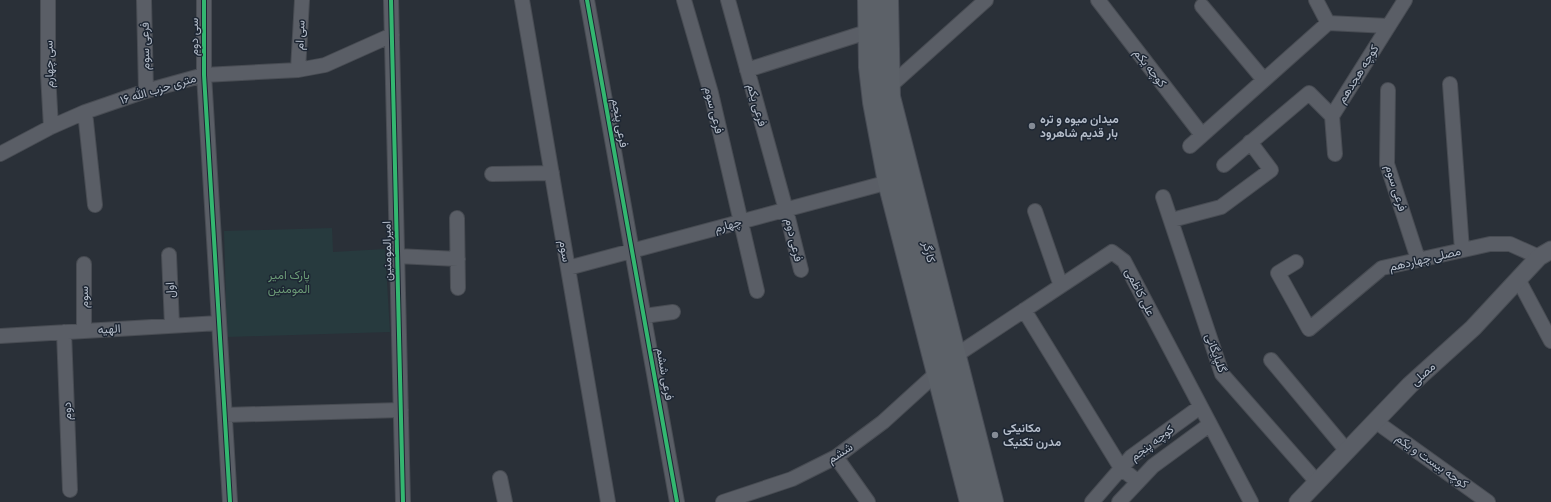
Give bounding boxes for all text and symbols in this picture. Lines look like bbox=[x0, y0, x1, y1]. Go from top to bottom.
street label: سی دوم bbox=[186, 18, 202, 56]
street label: سی ام bbox=[291, 20, 309, 50]
street label: فرعی سوم bbox=[137, 22, 153, 70]
street label: سی چهارم bbox=[41, 40, 57, 88]
street label: کوچه هجدهم bbox=[1334, 42, 1382, 106]
street label: کوچه یکم bbox=[1130, 45, 1170, 91]
street label: ۱۶ متری حزب الله bbox=[118, 70, 198, 108]
street label: فرعی یکم bbox=[743, 82, 771, 128]
street label: فرعی سوم bbox=[700, 85, 728, 135]
street label: فرعی پنجم bbox=[608, 97, 632, 149]
place label: میدان میوه و تره بار قدیم شاهرود bbox=[1040, 111, 1119, 141]
marker: میدان میوه و تره بار قدیم شاهرود bbox=[1027, 121, 1037, 131]
street label: فرعی سوم bbox=[1381, 163, 1411, 213]
street label: چهارم bbox=[713, 214, 743, 236]
street label: فرعی دوم bbox=[781, 217, 807, 263]
street label: امیرالمومنین bbox=[378, 221, 396, 281]
street label: سوم bbox=[555, 239, 575, 263]
street label: کارگر bbox=[918, 239, 939, 264]
street label: مصلی چهاردهم bbox=[1388, 243, 1462, 275]
street label: علی کاظمی bbox=[1121, 265, 1159, 319]
park label: پارک امیر المومنین bbox=[267, 267, 310, 297]
street label: اول bbox=[162, 282, 178, 298]
street label: سوم bbox=[76, 286, 92, 308]
street label: الهیه bbox=[97, 320, 121, 338]
street label: گلپایگانی bbox=[1201, 331, 1231, 375]
street label: فرعی ششم bbox=[653, 346, 677, 402]
street label: مصلی bbox=[1407, 358, 1439, 390]
street label: دوم bbox=[59, 401, 75, 420]
place label: مکانیکی مدرن تکنیک bbox=[1003, 420, 1062, 450]
street label: کوچه پنجم bbox=[1127, 421, 1177, 465]
marker: مکانیکی مدرن تکنیک bbox=[990, 430, 1000, 440]
street label: کوچه بیست و یکم bbox=[1393, 430, 1471, 492]
street label: ششم bbox=[824, 439, 856, 467]

